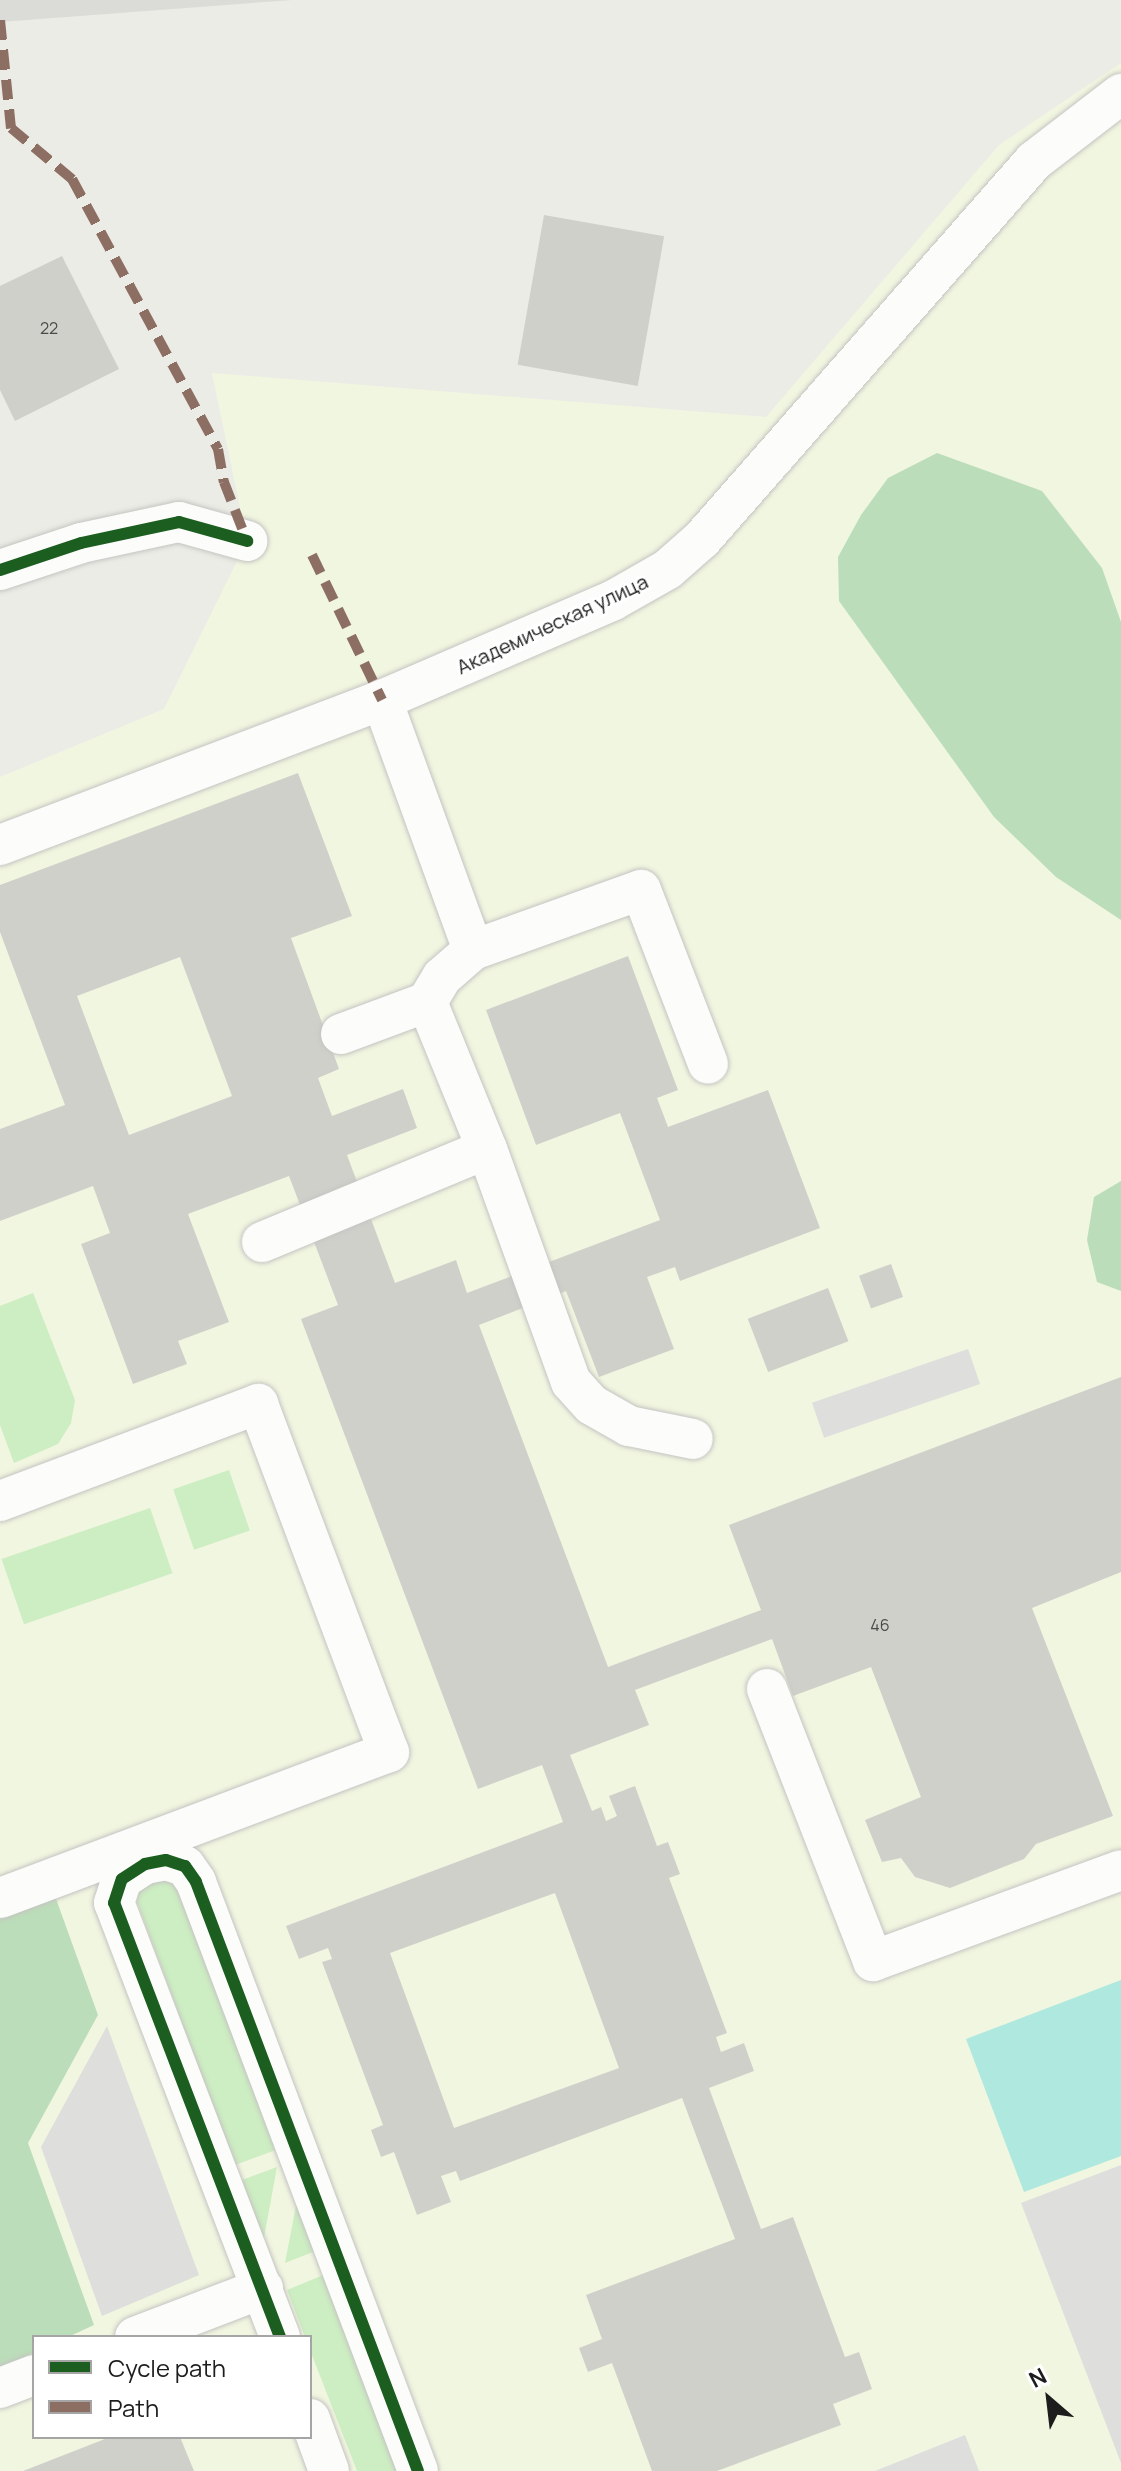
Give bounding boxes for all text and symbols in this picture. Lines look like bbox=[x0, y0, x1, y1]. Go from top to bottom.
house number: 22 bbox=[40, 318, 58, 338]
street label: Академическая улица bbox=[452, 569, 652, 679]
house number: 46 bbox=[870, 1615, 890, 1635]
legend bbox=[32, 2335, 312, 2439]
text: Cycle path bbox=[108, 2351, 226, 2384]
north arrow bbox=[1009, 2359, 1089, 2439]
text: N bbox=[1024, 2361, 1052, 2395]
text: Path bbox=[108, 2391, 159, 2424]

